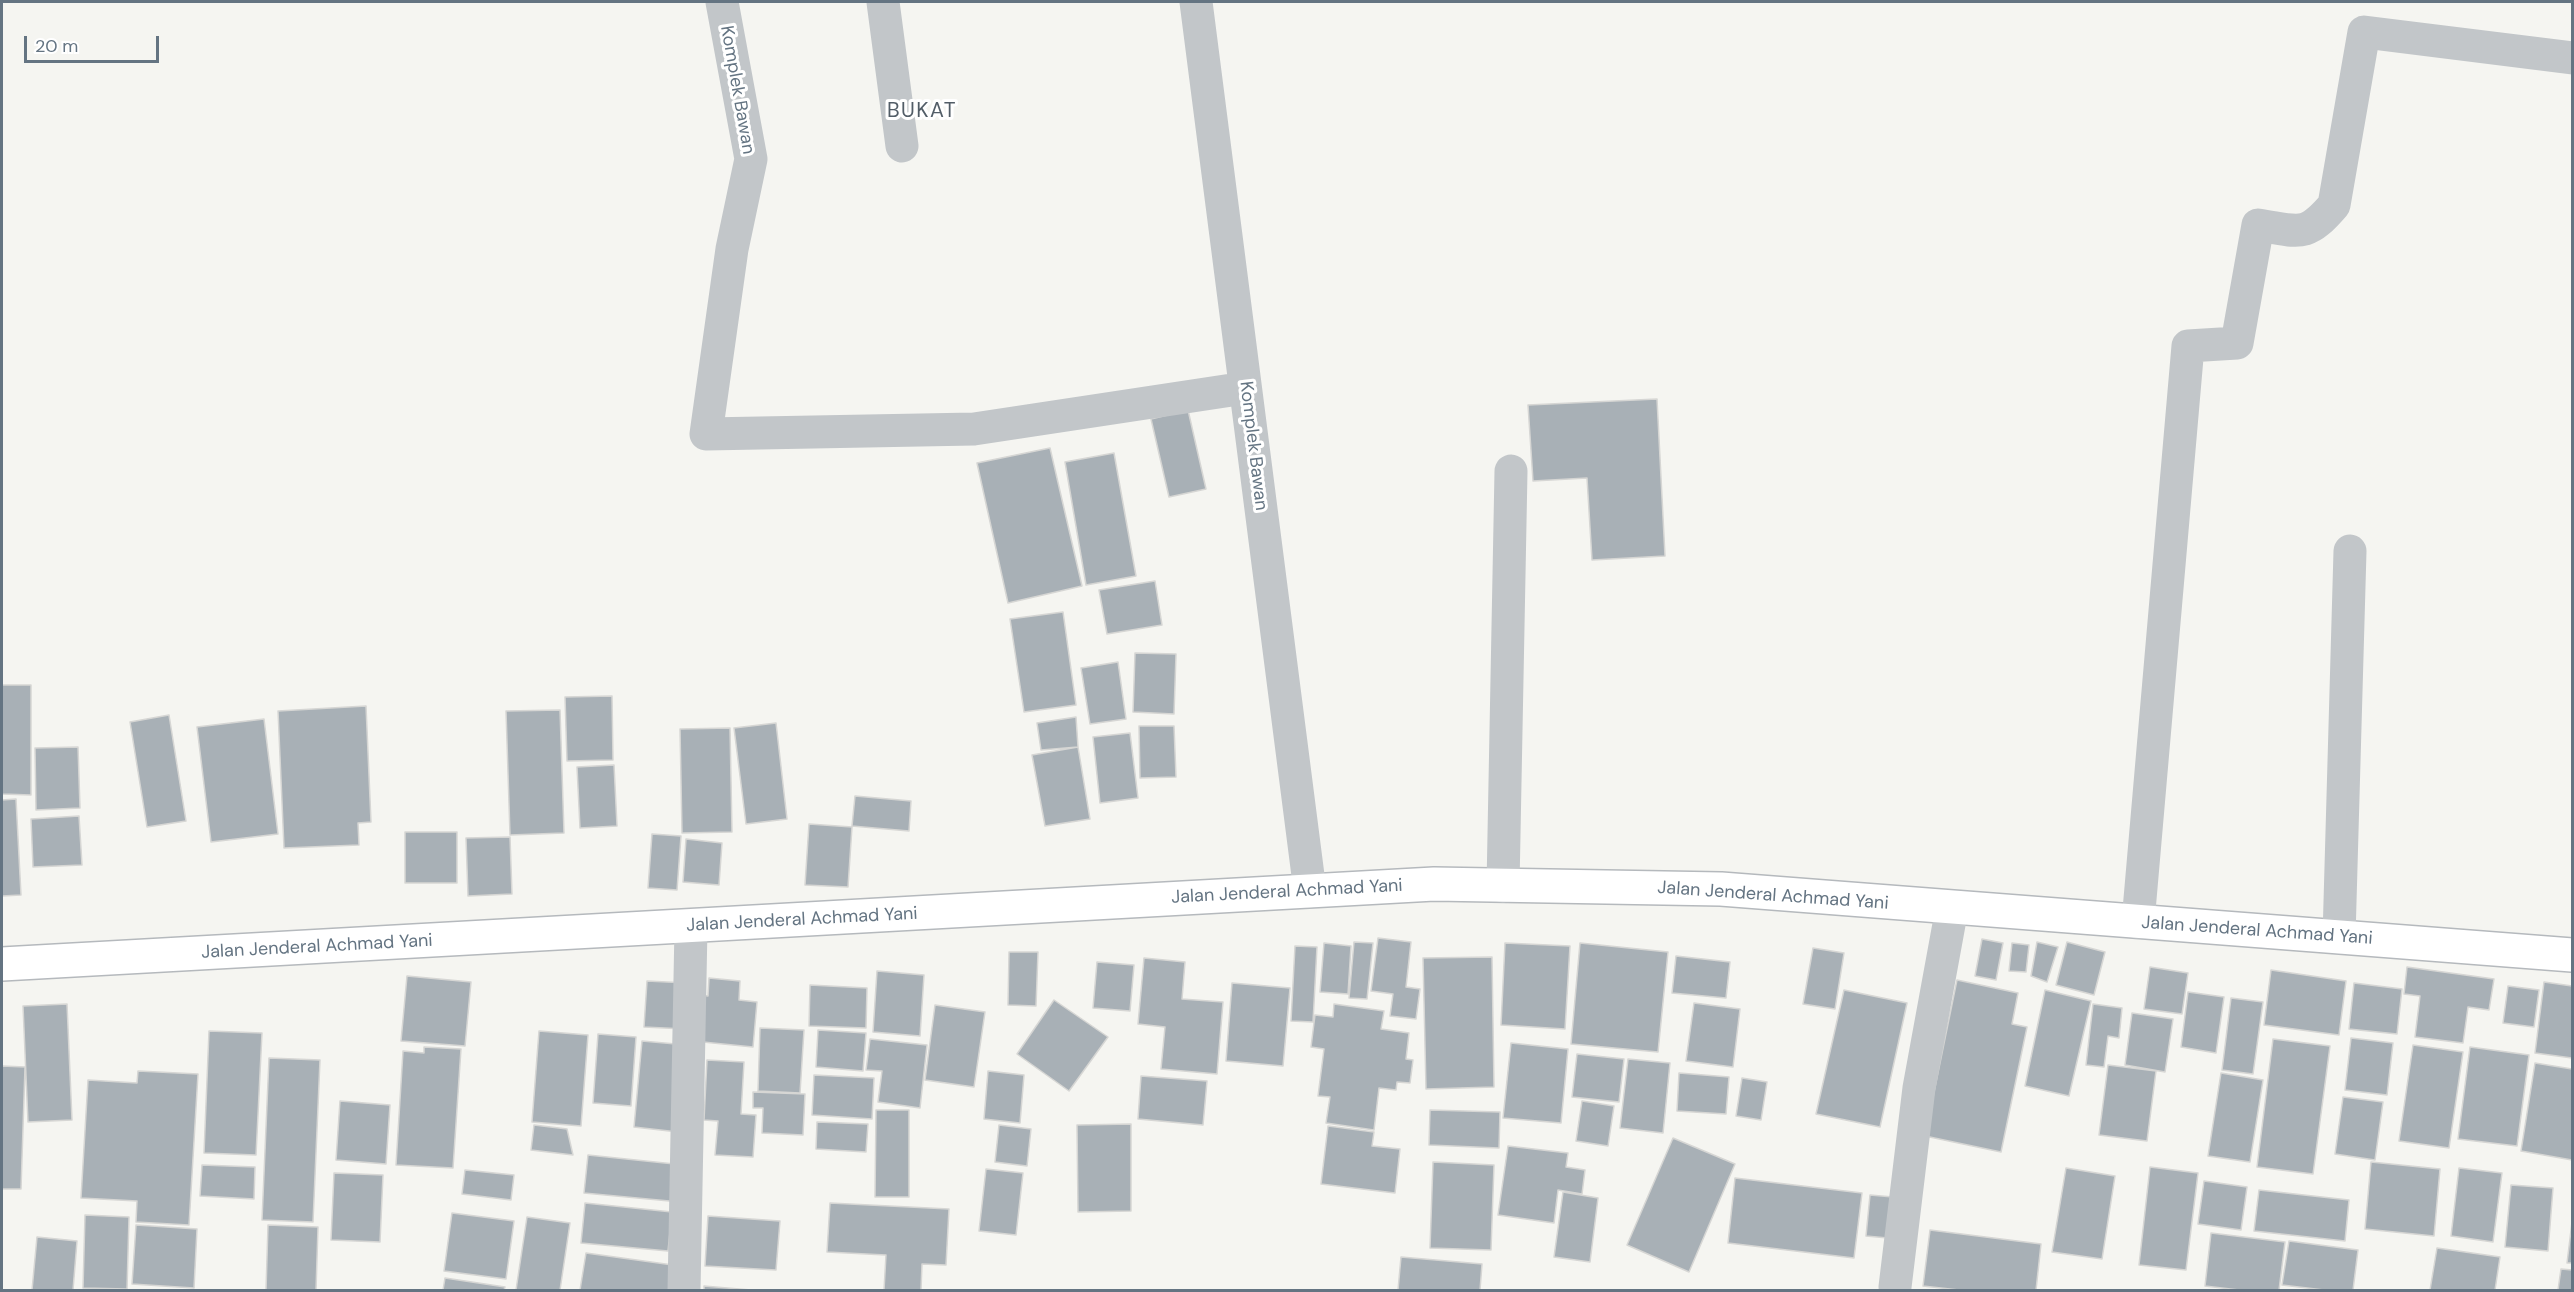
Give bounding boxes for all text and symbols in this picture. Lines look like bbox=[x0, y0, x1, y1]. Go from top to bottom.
scale bar bbox=[27, 24, 162, 62]
street label: Komplek Bawan bbox=[715, 24, 759, 156]
text: 20 m bbox=[35, 34, 78, 58]
district label: BUKAT bbox=[887, 98, 957, 124]
street label: Komplek Bawan bbox=[1234, 380, 1272, 512]
street label: Jalan Jenderal Achmad Yani bbox=[1171, 875, 1403, 909]
street label: Jalan Jenderal Achmad Yani bbox=[1657, 877, 1889, 915]
street label: Jalan Jenderal Achmad Yani bbox=[686, 903, 918, 937]
street label: Jalan Jenderal Achmad Yani bbox=[2141, 912, 2373, 950]
street label: Jalan Jenderal Achmad Yani bbox=[201, 930, 433, 964]

